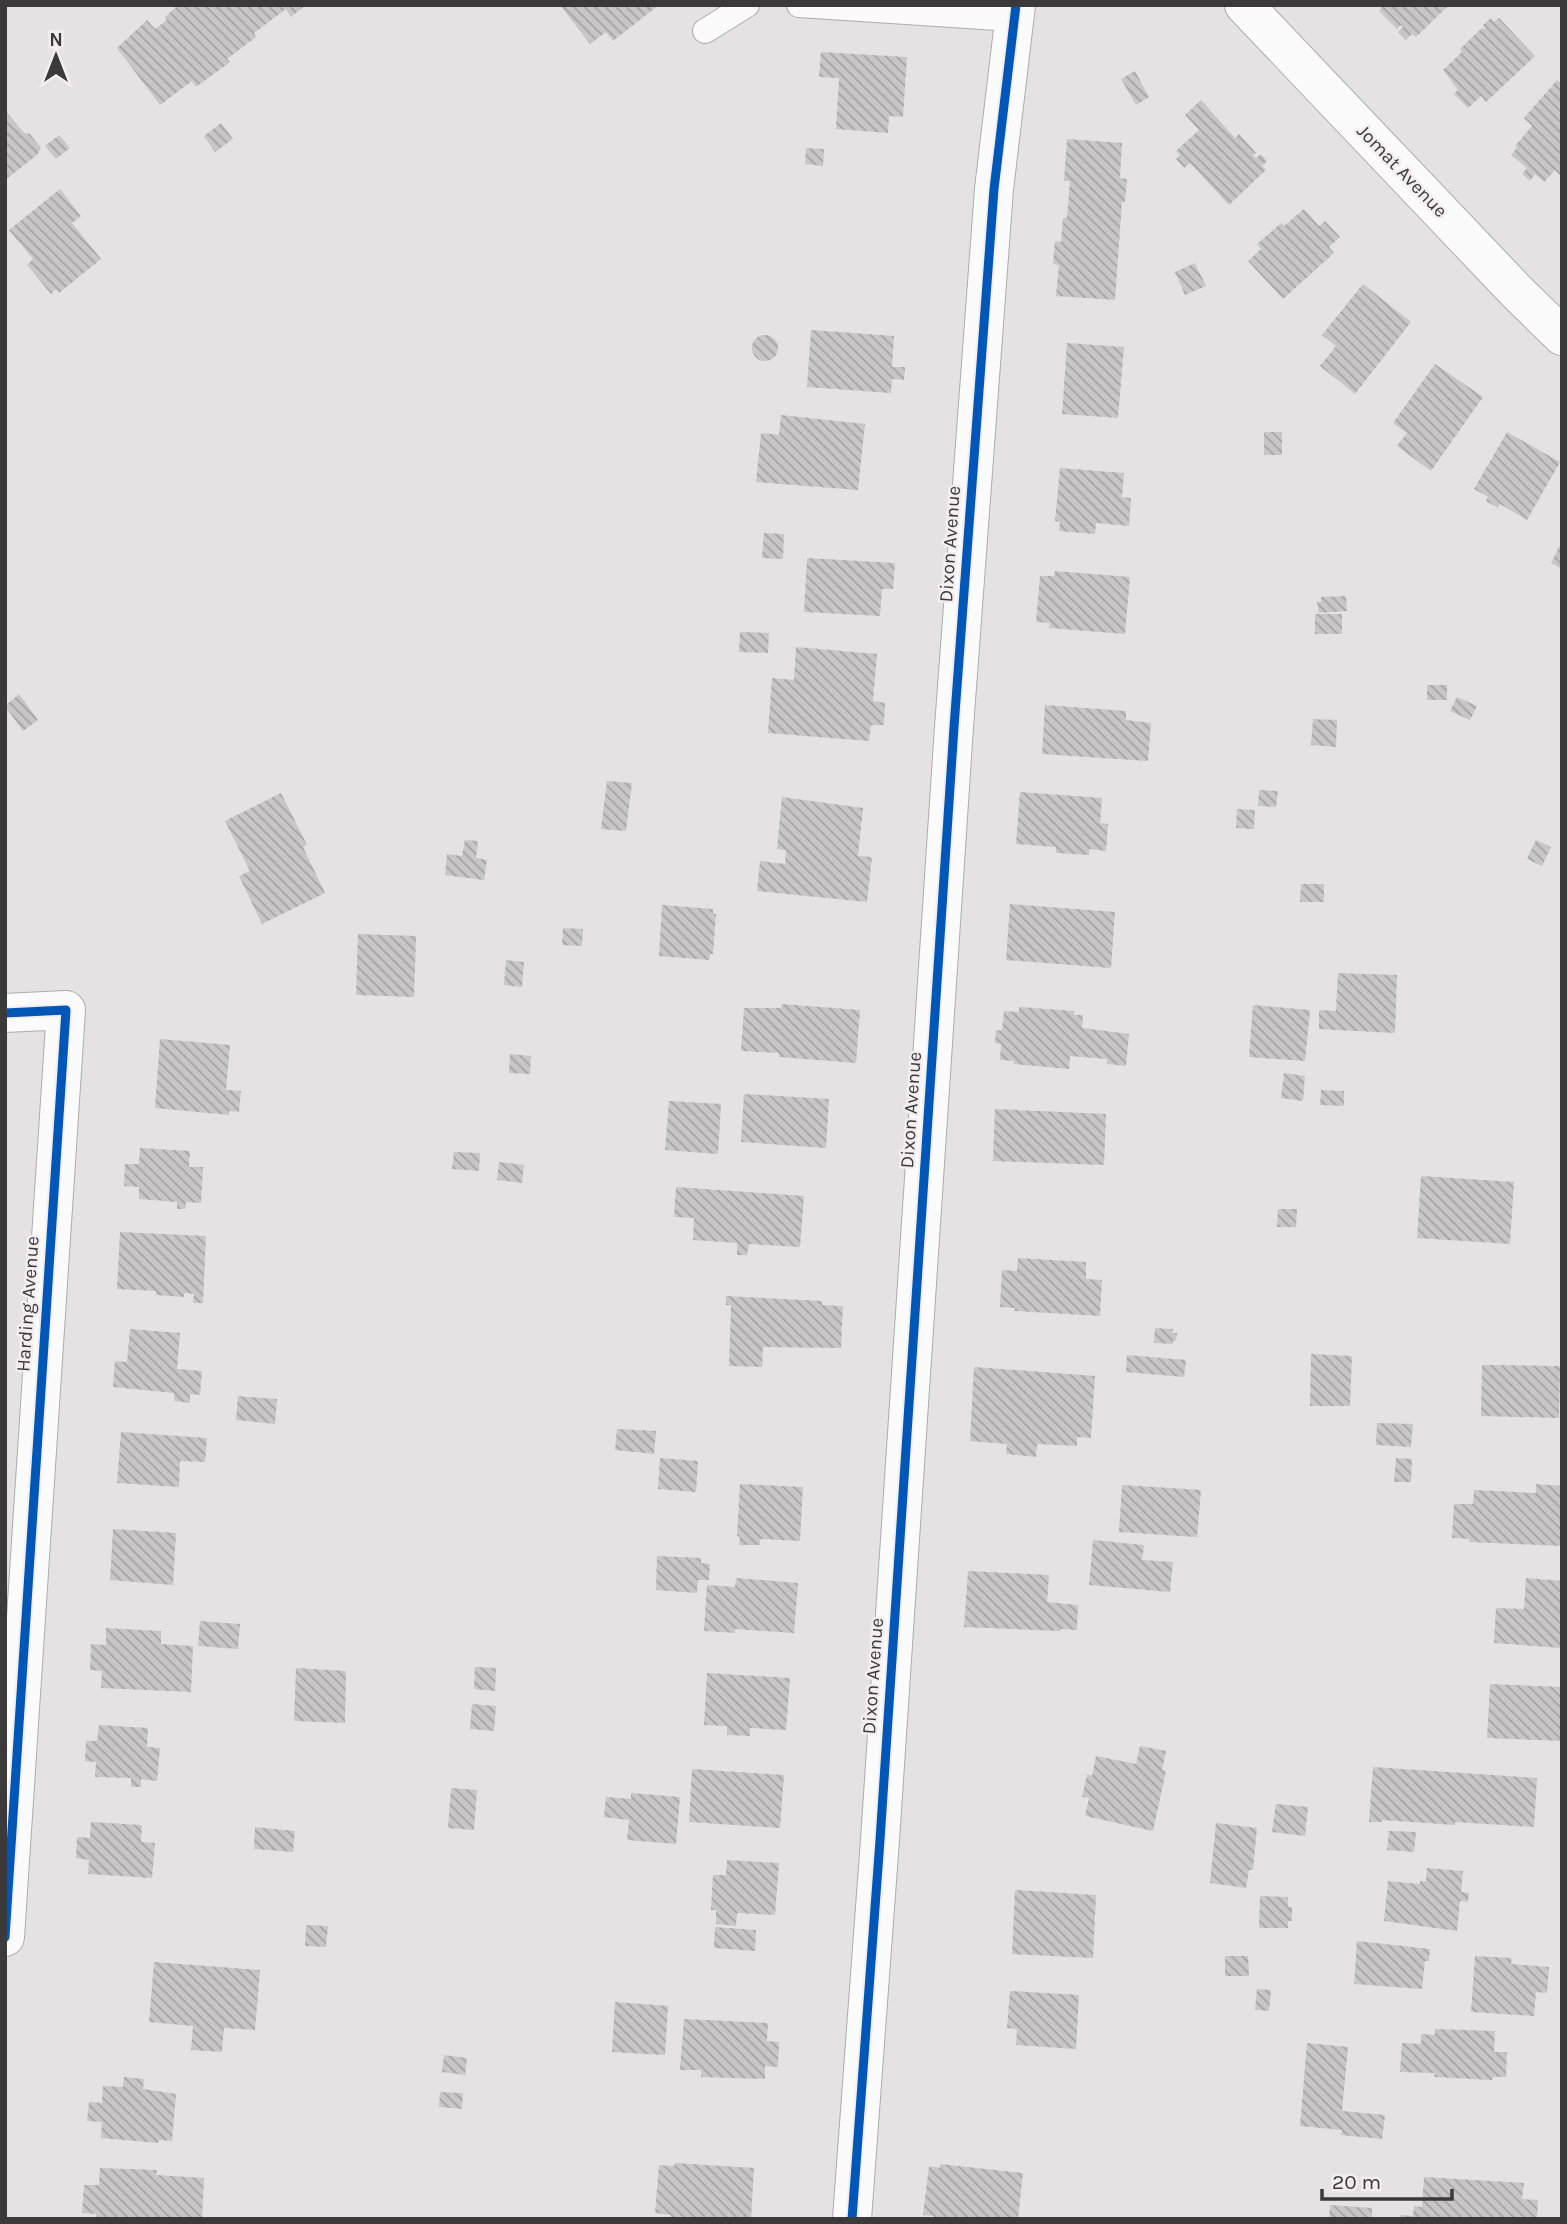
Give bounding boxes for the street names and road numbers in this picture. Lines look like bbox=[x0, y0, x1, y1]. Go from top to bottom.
street label: Jomat Avenue bbox=[1352, 120, 1452, 222]
street label: Dixon Avenue bbox=[935, 485, 965, 603]
street label: Dixon Avenue bbox=[896, 1051, 926, 1169]
street label: Harding Avenue bbox=[12, 1235, 44, 1373]
street label: Dixon Avenue bbox=[858, 1617, 888, 1735]

